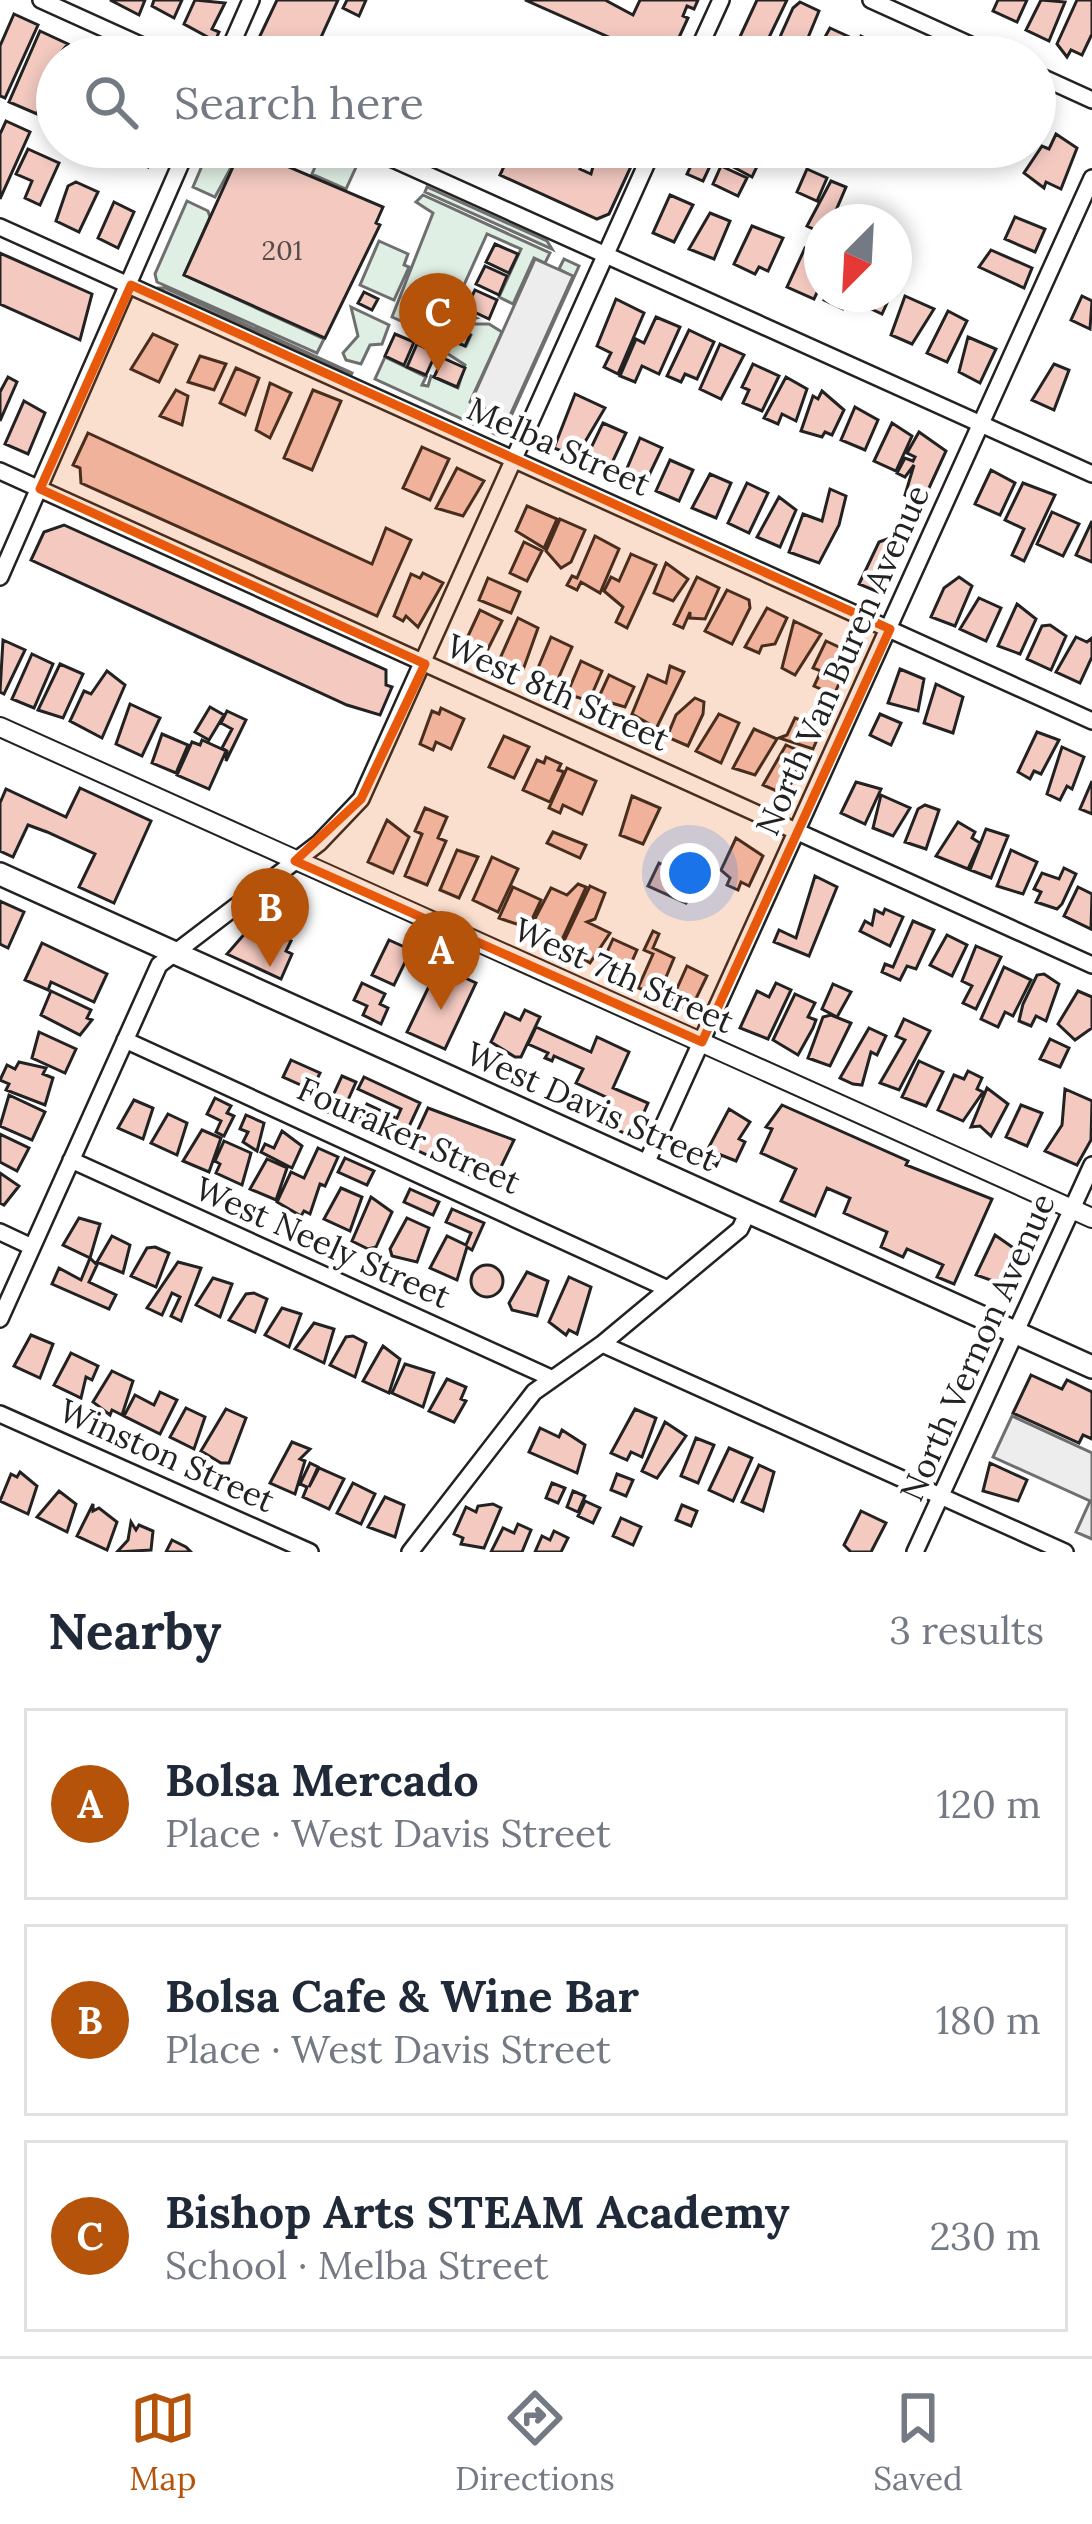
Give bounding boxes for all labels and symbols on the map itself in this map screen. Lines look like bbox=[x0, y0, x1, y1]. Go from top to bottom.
north arrow bbox=[804, 204, 912, 312]
house number: 201 bbox=[261, 233, 303, 267]
pin: C bbox=[399, 273, 477, 372]
street label: Melba Street bbox=[461, 387, 657, 505]
street label: North Van Buren Avenue bbox=[746, 478, 938, 842]
street label: West 8th Street bbox=[440, 624, 676, 760]
your location bbox=[660, 843, 720, 903]
pin: B bbox=[231, 868, 309, 967]
street label: West 7th Street bbox=[508, 908, 741, 1042]
pin: A bbox=[402, 911, 480, 1010]
street label: West Davis Street bbox=[460, 1032, 724, 1180]
street label: Fouraker Street bbox=[291, 1067, 527, 1203]
street label: West Neely Street bbox=[189, 1167, 457, 1317]
street label: North Vernon Avenue bbox=[890, 1187, 1064, 1507]
street label: Winston Street bbox=[53, 1389, 281, 1521]

